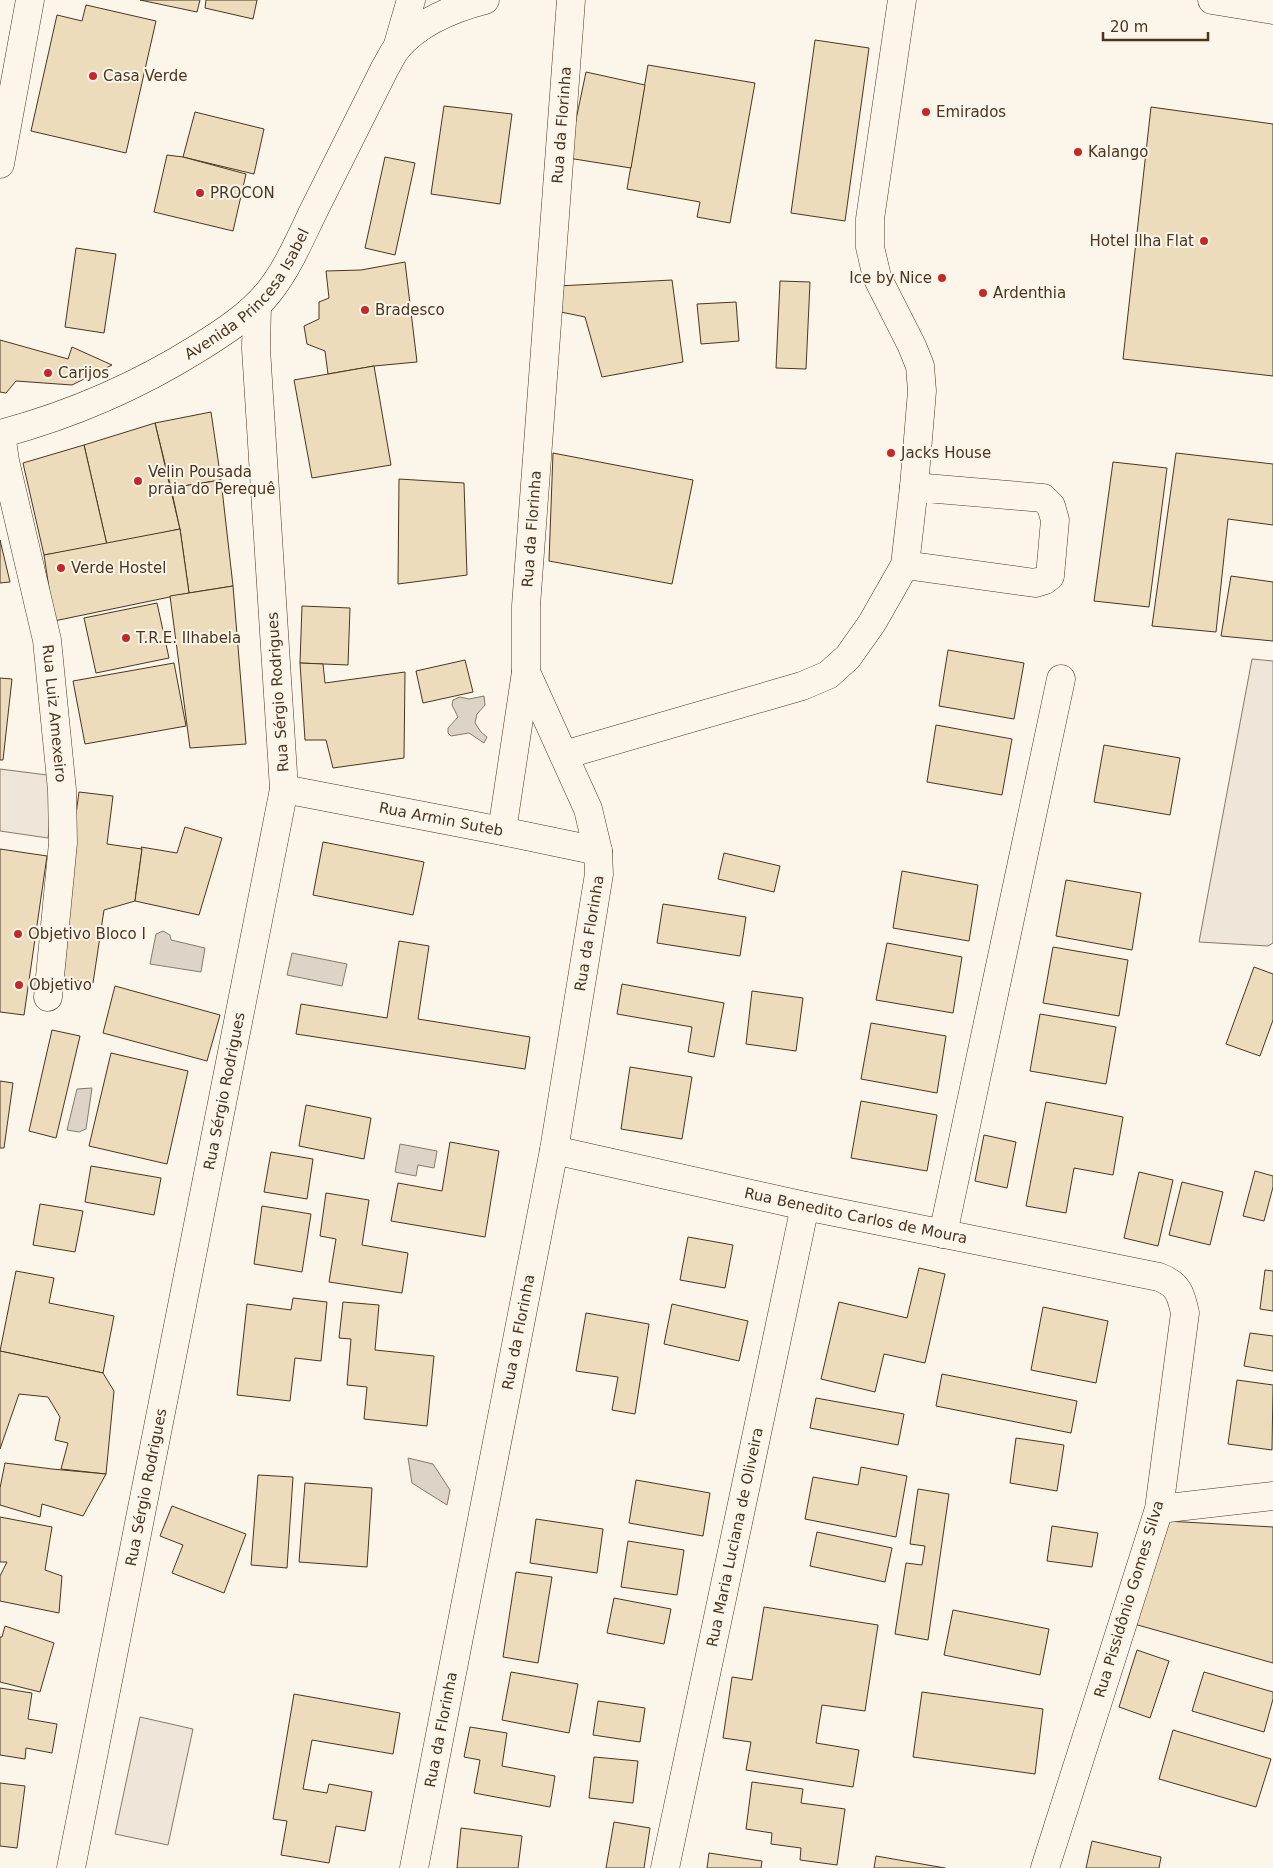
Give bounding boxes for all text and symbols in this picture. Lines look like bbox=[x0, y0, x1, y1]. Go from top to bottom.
scale bar bbox=[1103, 10, 1208, 42]
text: 20 m bbox=[1110, 18, 1148, 36]
street label: Rua da Florinha bbox=[548, 66, 575, 184]
place label: Casa Verde bbox=[103, 67, 187, 85]
marker: Casa Verde bbox=[87, 70, 99, 82]
place label: Emirados bbox=[936, 103, 1006, 121]
marker: Emirados bbox=[920, 106, 932, 118]
place label: Kalango bbox=[1088, 143, 1148, 161]
marker: Kalango bbox=[1072, 146, 1084, 158]
place label: PROCON bbox=[210, 184, 275, 202]
marker: PROCON bbox=[194, 187, 206, 199]
street label: Avenida Princesa Isabel bbox=[181, 226, 313, 363]
place label: Hotel Ilha Flat bbox=[1090, 232, 1194, 250]
marker: Hotel Ilha Flat bbox=[1198, 235, 1210, 247]
place label: Ice by Nice bbox=[849, 269, 932, 287]
marker: Ice by Nice bbox=[936, 272, 948, 284]
place label: Ardenthia bbox=[993, 284, 1066, 302]
marker: Ardenthia bbox=[977, 287, 989, 299]
place label: Bradesco bbox=[375, 301, 445, 319]
marker: Bradesco bbox=[359, 304, 371, 316]
place label: Carijos bbox=[58, 364, 109, 382]
marker: Carijos bbox=[42, 367, 54, 379]
place label: Jacks House bbox=[900, 444, 991, 462]
marker: Jacks House bbox=[885, 447, 897, 459]
place label: Velin Pousada praia do Perequê bbox=[148, 463, 276, 498]
street label: Rua da Florinha bbox=[518, 470, 545, 588]
marker: Velin Pousada praia do Perequê bbox=[132, 475, 144, 487]
place label: Verde Hostel bbox=[71, 559, 166, 577]
marker: Verde Hostel bbox=[55, 562, 67, 574]
street label: Rua Sérgio Rodrigues bbox=[263, 611, 293, 773]
place label: T.R.E. Ilhabela bbox=[135, 629, 241, 647]
marker: T.R.E. Ilhabela bbox=[120, 632, 132, 644]
street label: Rua Luiz Amexeiro bbox=[39, 644, 70, 783]
street label: Rua Armin Suteb bbox=[377, 798, 505, 840]
street label: Rua da Florinha bbox=[571, 874, 608, 993]
place label: Objetivo Bloco I bbox=[28, 925, 146, 943]
marker: Objetivo Bloco I bbox=[12, 928, 24, 940]
place label: Objetivo bbox=[29, 976, 92, 994]
marker: Objetivo bbox=[13, 979, 25, 991]
street label: Rua Sérgio Rodrigues bbox=[200, 1010, 249, 1171]
street label: Rua Benedito Carlos de Moura bbox=[743, 1184, 969, 1247]
street label: Rua da Florinha bbox=[498, 1273, 539, 1391]
street label: Rua Sérgio Rodrigues bbox=[122, 1407, 171, 1568]
street label: Rua Maria Luciana de Oliveira bbox=[703, 1426, 767, 1649]
street label: Rua Pissidônio Gomes Silva bbox=[1090, 1498, 1168, 1700]
street label: Rua da Florinha bbox=[421, 1670, 461, 1789]

